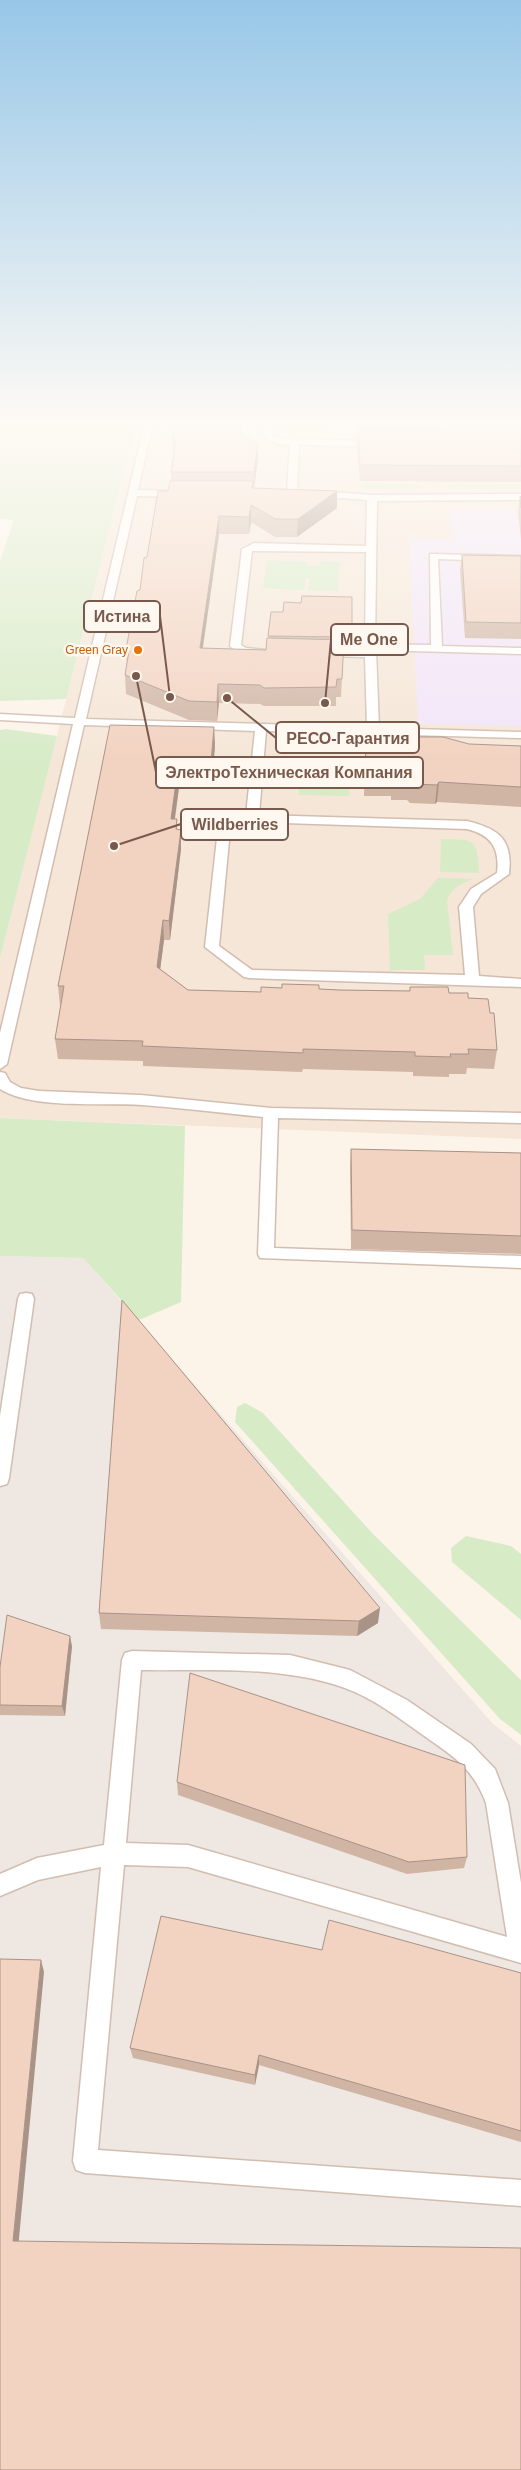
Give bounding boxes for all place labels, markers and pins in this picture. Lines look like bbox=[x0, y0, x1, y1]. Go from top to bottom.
callout: Истина bbox=[84, 601, 160, 632]
callout: Me One bbox=[331, 624, 408, 655]
place label: Green Gray bbox=[65, 643, 128, 657]
marker: Green Gray bbox=[132, 644, 144, 656]
callout: РЕСО-Гарантия bbox=[276, 722, 419, 753]
callout: ЭлектроТехническая Компания bbox=[156, 757, 423, 788]
callout: Wildberries bbox=[181, 809, 288, 840]

